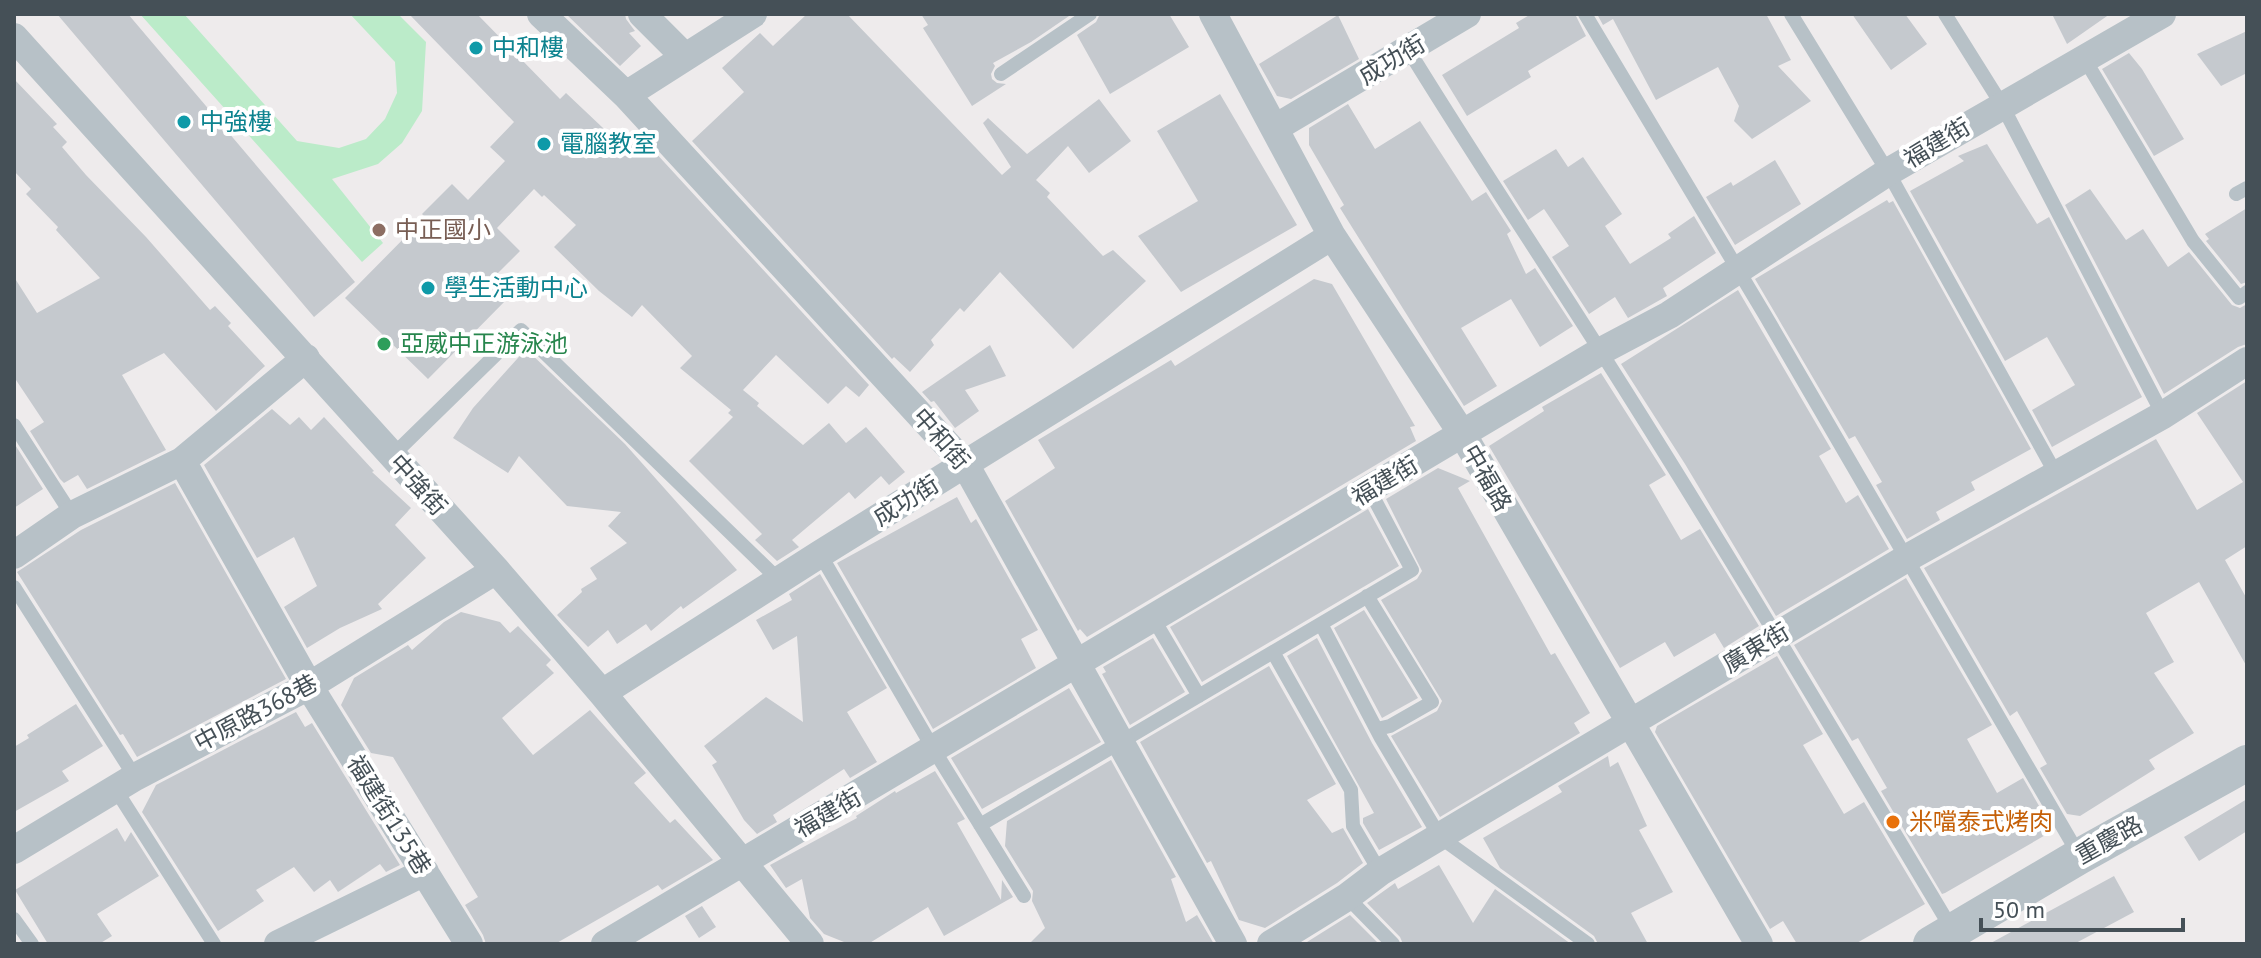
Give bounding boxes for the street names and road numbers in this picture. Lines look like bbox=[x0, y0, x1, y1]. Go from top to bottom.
street label: 成功街 bbox=[1353, 28, 1431, 91]
street label: 福建街 bbox=[1898, 111, 1976, 174]
street label: 中和街 bbox=[906, 401, 977, 476]
street label: 中福路 bbox=[1456, 439, 1519, 517]
street label: 中強街 bbox=[383, 448, 454, 522]
street label: 福建街 bbox=[1346, 449, 1424, 512]
street label: 成功街 bbox=[867, 468, 944, 533]
street label: 廣東街 bbox=[1717, 616, 1795, 679]
street label: 中原路368巷 bbox=[189, 667, 323, 758]
street label: 福建街135巷 bbox=[340, 749, 438, 880]
street label: 福建街 bbox=[789, 781, 867, 844]
street label: 重慶路 bbox=[2070, 809, 2148, 871]

